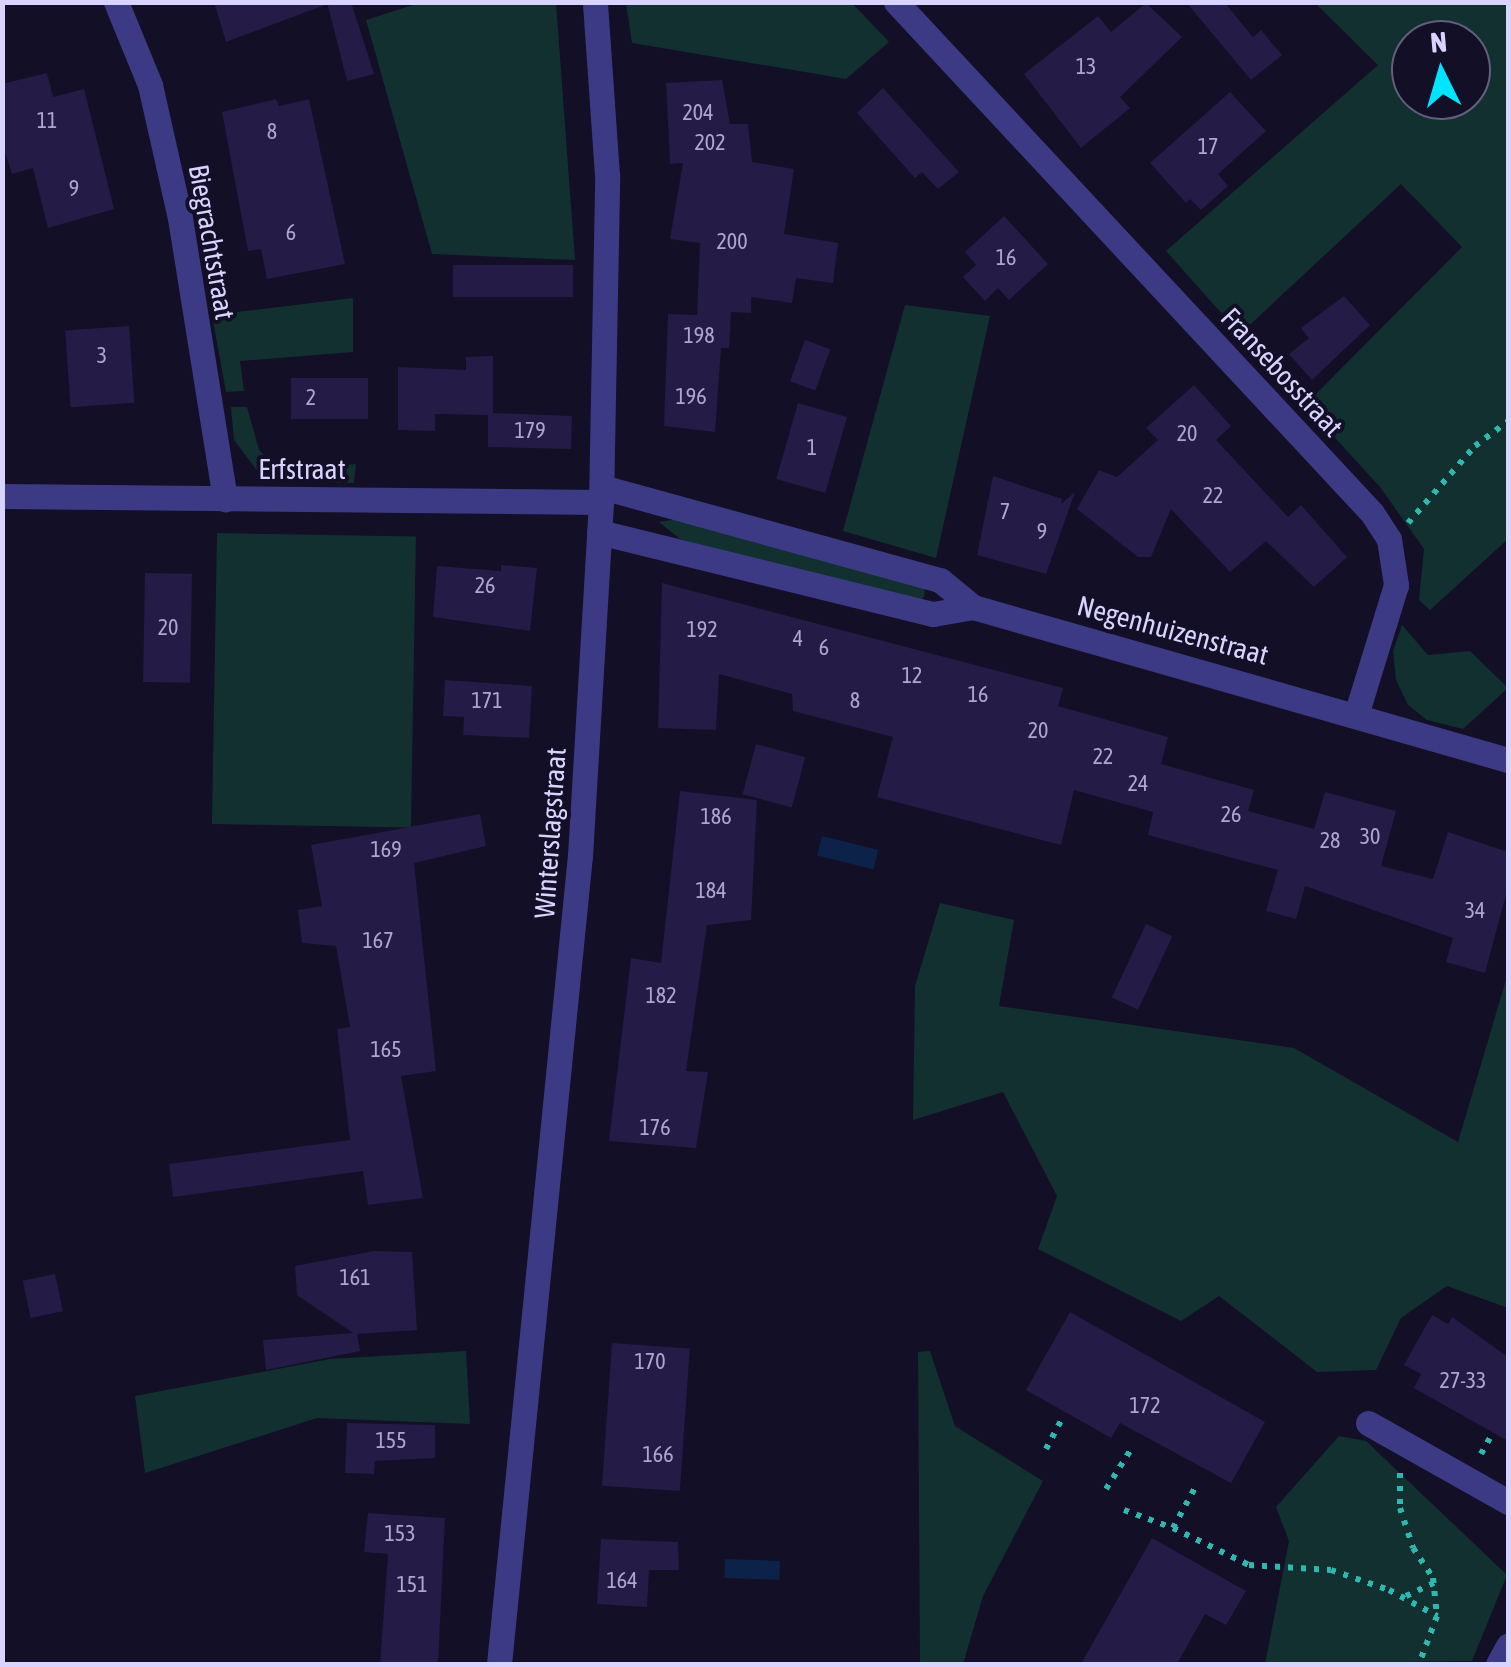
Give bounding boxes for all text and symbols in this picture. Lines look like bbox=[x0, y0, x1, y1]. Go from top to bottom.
north arrow bbox=[1391, 20, 1491, 120]
text: N bbox=[1429, 25, 1448, 59]
house number: 13 bbox=[1076, 54, 1096, 80]
house number: 204 bbox=[682, 100, 714, 126]
house number: 11 bbox=[37, 108, 57, 134]
house number: 8 bbox=[267, 119, 277, 145]
house number: 202 bbox=[694, 130, 726, 156]
house number: 17 bbox=[1198, 134, 1218, 160]
street label: Biegrachtstraat bbox=[182, 162, 242, 322]
house number: 9 bbox=[69, 176, 79, 202]
house number: 6 bbox=[286, 220, 296, 246]
house number: 200 bbox=[716, 229, 748, 255]
house number: 16 bbox=[996, 245, 1016, 271]
street label: Fransebosstraat bbox=[1214, 301, 1350, 443]
house number: 198 bbox=[683, 323, 715, 349]
house number: 3 bbox=[97, 343, 107, 369]
house number: 196 bbox=[675, 384, 707, 410]
house number: 2 bbox=[306, 385, 316, 411]
house number: 179 bbox=[514, 418, 546, 444]
house number: 20 bbox=[1177, 421, 1197, 447]
house number: 1 bbox=[807, 435, 817, 461]
street label: Erfstraat bbox=[258, 452, 346, 486]
house number: 22 bbox=[1203, 483, 1223, 509]
house number: 7 bbox=[1000, 499, 1010, 525]
house number: 9 bbox=[1037, 519, 1047, 545]
house number: 26 bbox=[475, 573, 495, 599]
street label: Negenhuizenstraat bbox=[1074, 588, 1272, 672]
house number: 20 bbox=[158, 615, 178, 641]
house number: 192 bbox=[686, 617, 718, 643]
house number: 4 bbox=[793, 626, 803, 652]
house number: 6 bbox=[819, 635, 829, 661]
house number: 12 bbox=[902, 663, 922, 689]
house number: 16 bbox=[968, 682, 988, 708]
house number: 171 bbox=[471, 688, 503, 714]
house number: 8 bbox=[850, 688, 860, 714]
house number: 20 bbox=[1028, 718, 1048, 744]
house number: 22 bbox=[1093, 744, 1113, 770]
street label: Winterslagstraat bbox=[527, 746, 573, 920]
house number: 24 bbox=[1128, 771, 1148, 797]
house number: 26 bbox=[1221, 802, 1241, 828]
house number: 186 bbox=[700, 804, 732, 830]
house number: 30 bbox=[1360, 824, 1380, 850]
house number: 28 bbox=[1320, 828, 1340, 854]
house number: 169 bbox=[370, 837, 402, 863]
house number: 184 bbox=[695, 878, 727, 904]
house number: 34 bbox=[1465, 898, 1485, 924]
house number: 167 bbox=[362, 928, 394, 954]
house number: 182 bbox=[645, 983, 677, 1009]
house number: 165 bbox=[370, 1037, 402, 1063]
house number: 176 bbox=[639, 1115, 671, 1141]
house number: 161 bbox=[339, 1265, 371, 1291]
house number: 170 bbox=[634, 1349, 666, 1375]
house number: 27-33 bbox=[1440, 1368, 1486, 1394]
house number: 172 bbox=[1129, 1393, 1161, 1419]
house number: 155 bbox=[375, 1428, 407, 1454]
house number: 166 bbox=[642, 1442, 674, 1468]
house number: 153 bbox=[384, 1521, 416, 1547]
house number: 164 bbox=[606, 1568, 638, 1594]
house number: 151 bbox=[396, 1572, 428, 1598]

